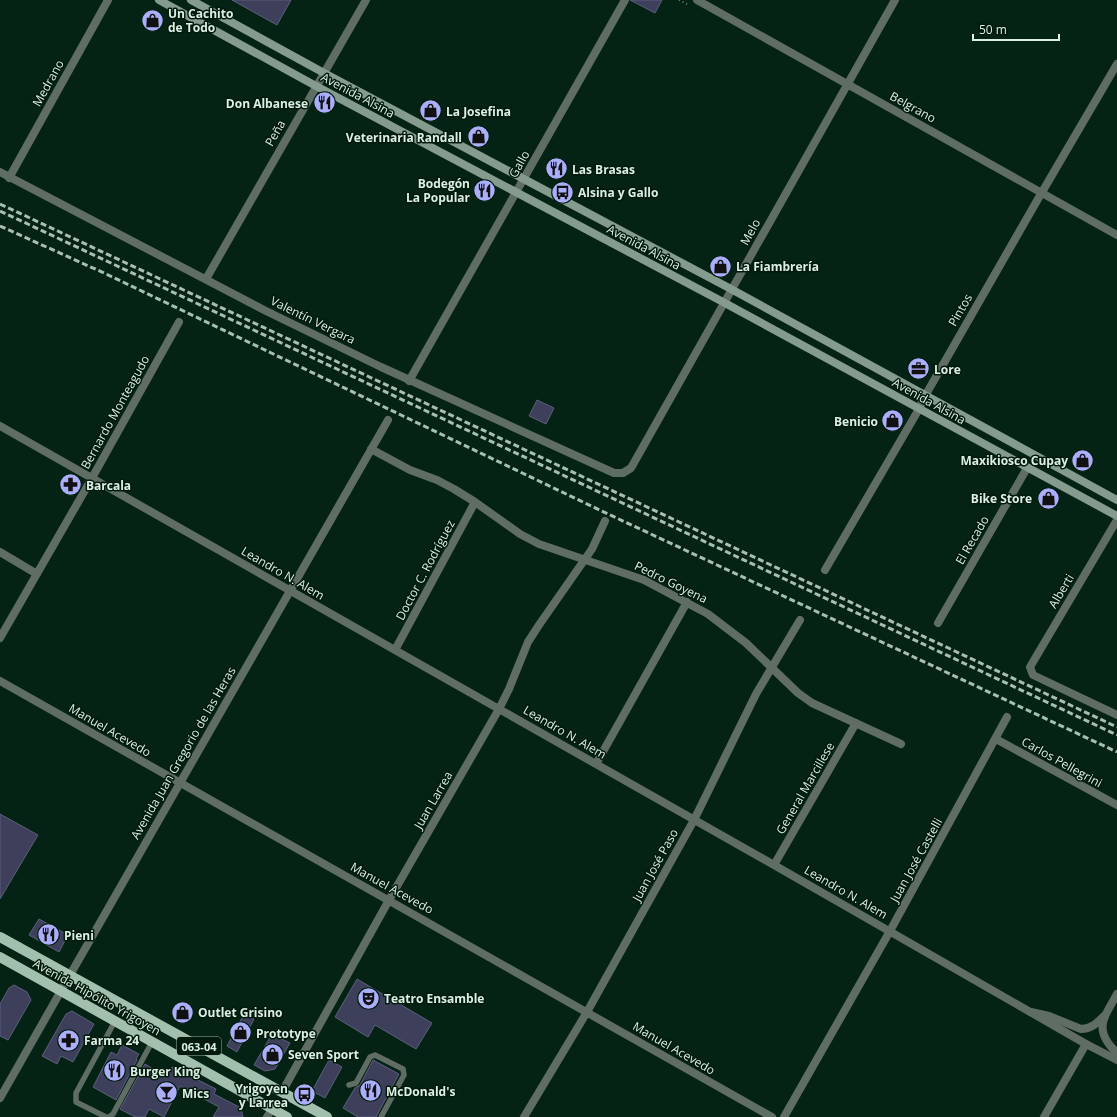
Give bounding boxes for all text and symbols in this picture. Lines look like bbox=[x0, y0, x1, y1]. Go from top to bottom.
place label: Un Cachito de Todo bbox=[168, 5, 233, 36]
shop icon: Un Cachito de Todo bbox=[139, 7, 165, 33]
scale bar bbox=[973, 16, 1059, 42]
text: 50 m bbox=[979, 21, 1007, 38]
street label: Medrano bbox=[28, 57, 68, 109]
street label: Avenida Alsina bbox=[318, 68, 398, 122]
street label: Belgrano bbox=[887, 87, 939, 127]
restaurant icon: Don Albanese bbox=[311, 90, 337, 116]
place label: Don Albanese bbox=[226, 95, 308, 112]
shop icon: La Josefina bbox=[417, 98, 443, 124]
place label: La Josefina bbox=[446, 103, 511, 120]
street label: Peña bbox=[261, 117, 289, 149]
shop icon: Veterinaria Randall bbox=[465, 124, 491, 150]
place label: Veterinaria Randall bbox=[346, 129, 462, 146]
street label: Gallo bbox=[505, 147, 533, 181]
restaurant icon: Las Brasas bbox=[544, 156, 570, 182]
place label: Las Brasas bbox=[572, 161, 635, 178]
place label: Bodegón La Popular bbox=[406, 175, 471, 206]
restaurant icon: Bodegón La Popular bbox=[472, 177, 498, 203]
bus stop icon: Alsina y Gallo bbox=[550, 179, 576, 205]
place label: Alsina y Gallo bbox=[578, 184, 658, 201]
street label: Melo bbox=[736, 216, 764, 248]
street label: Avenida Alsina bbox=[604, 220, 684, 274]
shop icon: La Fiambrería bbox=[708, 253, 734, 279]
place label: La Fiambrería bbox=[736, 258, 819, 275]
street label: Pintos bbox=[944, 290, 976, 329]
street label: Valentín Vergara bbox=[268, 292, 358, 348]
street label: Bernardo Monteagudo bbox=[77, 352, 153, 472]
office icon: Lore bbox=[906, 356, 932, 382]
place label: Lore bbox=[934, 361, 961, 378]
street label: Avenida Alsina bbox=[889, 374, 969, 428]
shop icon: Benicio bbox=[880, 408, 906, 434]
place label: Benicio bbox=[834, 413, 878, 430]
shop icon: Maxikiosco Cupay bbox=[1070, 447, 1096, 473]
place label: Maxikiosco Cupay bbox=[960, 452, 1068, 469]
pharmacy icon: Barcala bbox=[57, 472, 83, 498]
place label: Barcala bbox=[86, 477, 131, 494]
shop icon: Bike Store bbox=[1035, 485, 1061, 511]
place label: Bike Store bbox=[971, 490, 1032, 507]
street label: El Recado bbox=[951, 512, 993, 568]
street label: Doctor C. Rodríguez bbox=[391, 517, 459, 623]
street label: Leandro N. Alem bbox=[238, 542, 328, 604]
street label: Pedro Goyena bbox=[632, 557, 710, 607]
street label: Alberti bbox=[1044, 571, 1078, 611]
street label: Avenida Juan Gregorio de las Heras bbox=[127, 663, 240, 842]
street label: Manuel Acevedo bbox=[66, 700, 154, 760]
street label: Leandro N. Alem bbox=[520, 701, 610, 763]
street label: Carlos Pellegrini bbox=[1019, 733, 1105, 791]
street label: General Marcillese bbox=[772, 739, 838, 837]
street label: Juan Larrea bbox=[409, 768, 456, 833]
street label: Juan José Castelli bbox=[885, 815, 946, 906]
street label: Juan José Paso bbox=[628, 826, 682, 905]
street label: Manuel Acevedo bbox=[347, 858, 437, 918]
street label: Leandro N. Alem bbox=[801, 861, 891, 923]
restaurant icon: Pieni bbox=[36, 922, 62, 948]
place label: Pieni bbox=[64, 927, 94, 944]
street label: Avenida Hipólito Yrigoyen bbox=[30, 955, 164, 1039]
theatre icon: Teatro Ensamble bbox=[355, 985, 381, 1011]
place label: Teatro Ensamble bbox=[384, 990, 484, 1007]
shop icon: Outlet Grisino bbox=[169, 999, 195, 1025]
place label: Outlet Grisino bbox=[198, 1004, 282, 1021]
street label: Manuel Acevedo bbox=[630, 1018, 718, 1078]
shop icon: Prototype bbox=[227, 1020, 253, 1046]
place label: Prototype bbox=[256, 1025, 316, 1042]
pharmacy icon: Farma 24 bbox=[55, 1027, 81, 1053]
place label: Farma 24 bbox=[84, 1032, 139, 1049]
road number: 063-04 bbox=[177, 1037, 221, 1055]
shop icon: Seven Sport bbox=[259, 1041, 285, 1067]
place label: Seven Sport bbox=[288, 1046, 359, 1063]
restaurant icon: Burger King bbox=[102, 1058, 128, 1084]
place label: Burger King bbox=[130, 1063, 200, 1080]
restaurant icon: McDonald's bbox=[358, 1078, 384, 1104]
bar icon: Mics bbox=[154, 1080, 180, 1106]
place label: Yrigoyen y Larrea bbox=[235, 1080, 288, 1111]
bus stop icon: Yrigoyen y Larrea bbox=[291, 1082, 317, 1108]
place label: McDonald's bbox=[386, 1083, 455, 1100]
place label: Mics bbox=[182, 1085, 209, 1102]

